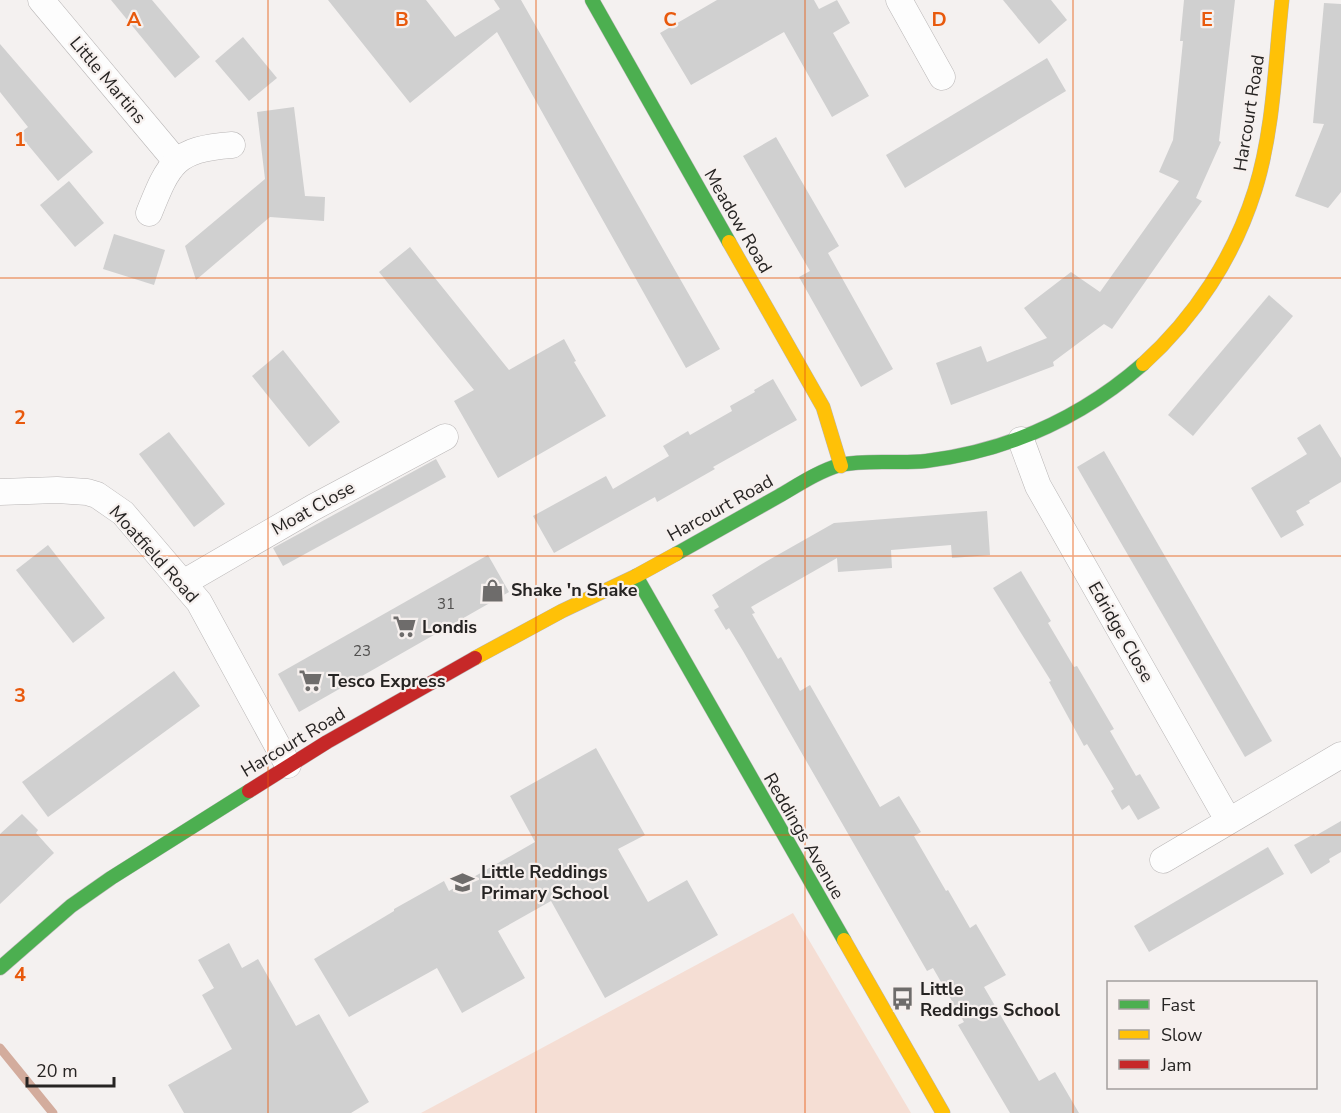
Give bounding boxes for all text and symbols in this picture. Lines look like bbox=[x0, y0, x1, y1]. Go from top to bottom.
text: A bbox=[127, 6, 142, 33]
text: B bbox=[395, 6, 409, 33]
text: C bbox=[663, 6, 677, 33]
text: D bbox=[931, 6, 947, 33]
text: E bbox=[1201, 6, 1213, 33]
street label: Little Martins bbox=[64, 31, 152, 129]
street label: Harcourt Road bbox=[1228, 53, 1270, 173]
text: 1 bbox=[14, 126, 26, 153]
street label: Meadow Road bbox=[698, 165, 778, 277]
text: 2 bbox=[14, 404, 26, 431]
street label: Harcourt Road bbox=[663, 469, 777, 547]
street label: Moat Close bbox=[267, 475, 359, 541]
street label: Moatfield Road bbox=[104, 500, 204, 608]
shop icon: Shake 'n Shake bbox=[480, 577, 506, 603]
street label: Edridge Close bbox=[1083, 577, 1159, 687]
place label: Shake 'n Shake bbox=[511, 578, 638, 602]
house number: 31 bbox=[437, 594, 455, 614]
supermarket icon: Londis bbox=[391, 614, 417, 640]
place label: Londis bbox=[422, 615, 477, 639]
house number: 23 bbox=[353, 641, 371, 661]
supermarket icon: Tesco Express bbox=[297, 668, 323, 694]
place label: Tesco Express bbox=[328, 669, 446, 693]
text: 3 bbox=[14, 682, 26, 709]
street label: Harcourt Road bbox=[236, 701, 350, 783]
street label: Reddings Avenue bbox=[758, 769, 850, 903]
place label: Little Reddings Primary School bbox=[481, 860, 609, 905]
school or university icon: Little Reddings Primary School bbox=[450, 869, 476, 895]
text: 4 bbox=[14, 961, 26, 988]
place label: Little Reddings School bbox=[920, 977, 1060, 1022]
legend bbox=[1107, 981, 1317, 1089]
bus stop icon: Little Reddings School bbox=[889, 986, 915, 1012]
text: Fast bbox=[1161, 993, 1196, 1017]
text: Slow bbox=[1161, 1023, 1202, 1047]
scale bar bbox=[27, 1050, 114, 1088]
text: Jam bbox=[1160, 1053, 1192, 1077]
text: 20 m bbox=[36, 1059, 78, 1083]

